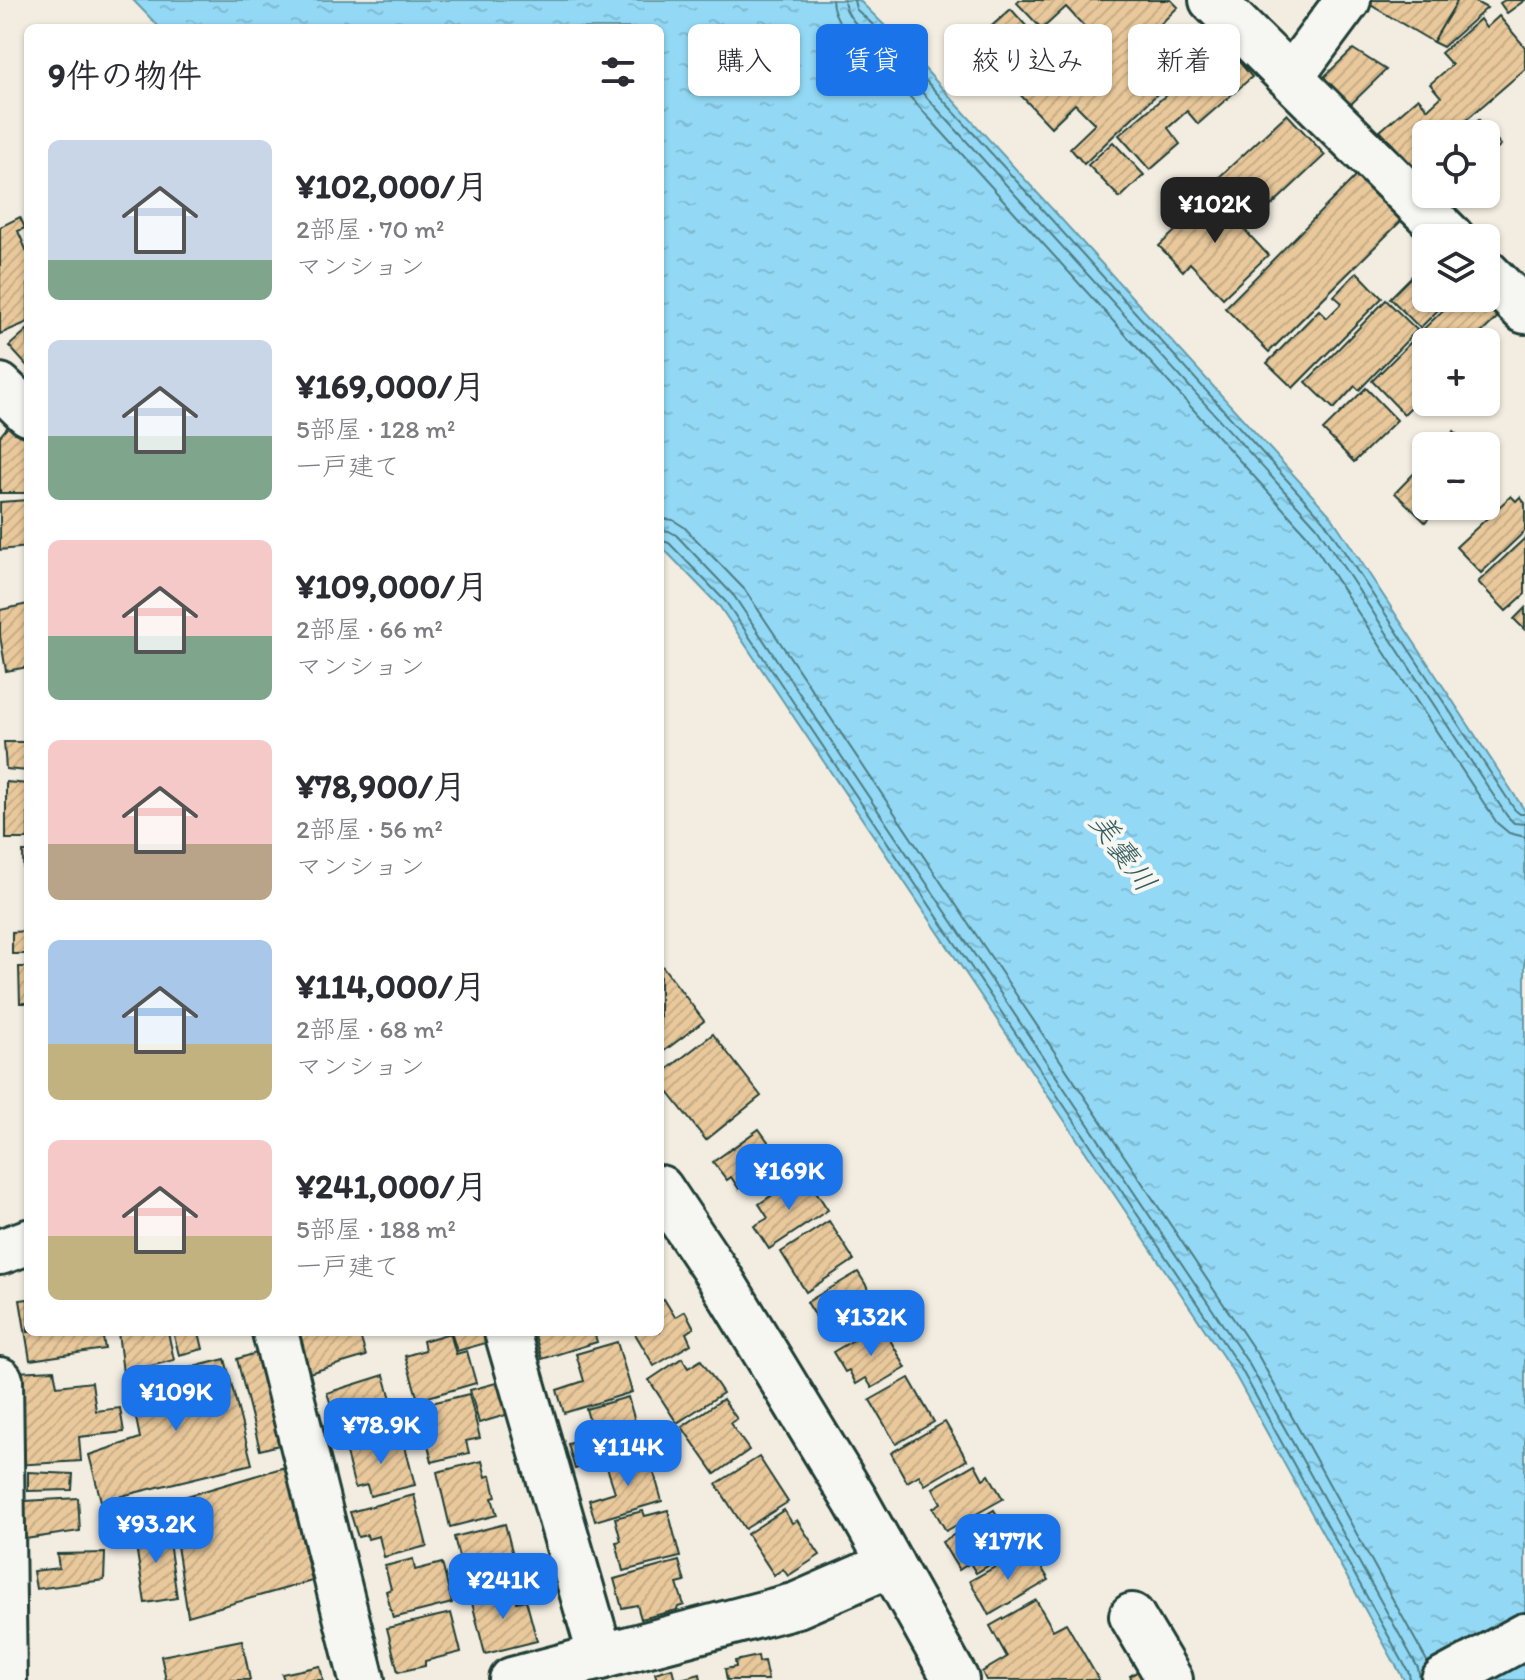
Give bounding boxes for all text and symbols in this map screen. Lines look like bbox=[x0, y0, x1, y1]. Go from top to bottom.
chip: 購入 bbox=[688, 24, 800, 96]
chip: 賃貸 bbox=[816, 24, 928, 96]
chip: 絞り込み bbox=[944, 24, 1112, 96]
chip: 新着 bbox=[1128, 24, 1240, 96]
icon: filters bbox=[596, 50, 640, 94]
text: 9件の物件 bbox=[48, 55, 202, 96]
map controls bbox=[1412, 120, 1500, 520]
button: locate bbox=[1412, 120, 1500, 208]
text: ¥102,000/月 bbox=[296, 166, 489, 207]
icon: home bbox=[112, 172, 208, 268]
pin: ¥102K bbox=[1159, 177, 1271, 245]
text: ¥102K bbox=[1179, 187, 1251, 219]
text: 2部屋 · 70 m² bbox=[296, 213, 444, 245]
button: layers bbox=[1412, 224, 1500, 312]
text: マンション bbox=[296, 250, 425, 282]
button: + bbox=[1412, 328, 1500, 416]
text: ¥169,000/月 bbox=[296, 366, 486, 407]
icon: home bbox=[112, 372, 208, 468]
text: 5部屋 · 128 m² bbox=[296, 413, 455, 445]
button: − bbox=[1412, 432, 1500, 520]
text: 一戸建て bbox=[296, 450, 400, 482]
text: ¥109,000/月 bbox=[296, 566, 489, 607]
icon: home bbox=[112, 572, 208, 668]
text: 2部屋 · 66 m² bbox=[296, 613, 443, 645]
text: マンション bbox=[296, 650, 425, 682]
text: ¥78,900/月 bbox=[296, 766, 467, 807]
icon: home bbox=[112, 772, 208, 868]
water label: 美嚢川 bbox=[1082, 804, 1165, 899]
text: 2部屋 · 56 m² bbox=[296, 813, 443, 845]
text: マンション bbox=[296, 850, 425, 882]
text: ¥114,000/月 bbox=[296, 966, 486, 1007]
icon: home bbox=[112, 972, 208, 1068]
text: 2部屋 · 68 m² bbox=[296, 1013, 443, 1045]
text: マンション bbox=[296, 1050, 425, 1082]
pin: ¥169K bbox=[733, 1144, 845, 1212]
text: ¥169K bbox=[754, 1154, 824, 1186]
text: ¥241,000/月 bbox=[296, 1166, 488, 1207]
icon: home bbox=[112, 1172, 208, 1268]
text: 5部屋 · 188 m² bbox=[296, 1213, 456, 1245]
text: 一戸建て bbox=[296, 1250, 400, 1282]
pin: ¥132K bbox=[815, 1290, 927, 1358]
text: ¥132K bbox=[835, 1300, 907, 1332]
pin: ¥109K bbox=[120, 1365, 232, 1433]
text: ¥109K bbox=[140, 1375, 212, 1407]
pin: ¥78.9K bbox=[316, 1398, 446, 1466]
text: ¥78.9K bbox=[342, 1408, 420, 1440]
pin: ¥114K bbox=[572, 1420, 684, 1488]
text: ¥114K bbox=[593, 1430, 663, 1462]
pin: ¥93.2K bbox=[91, 1497, 221, 1565]
text: ¥93.2K bbox=[116, 1507, 196, 1539]
pin: ¥177K bbox=[952, 1514, 1064, 1582]
text: ¥177K bbox=[973, 1524, 1043, 1556]
pin: ¥241K bbox=[447, 1553, 559, 1621]
text: ¥241K bbox=[467, 1563, 539, 1595]

